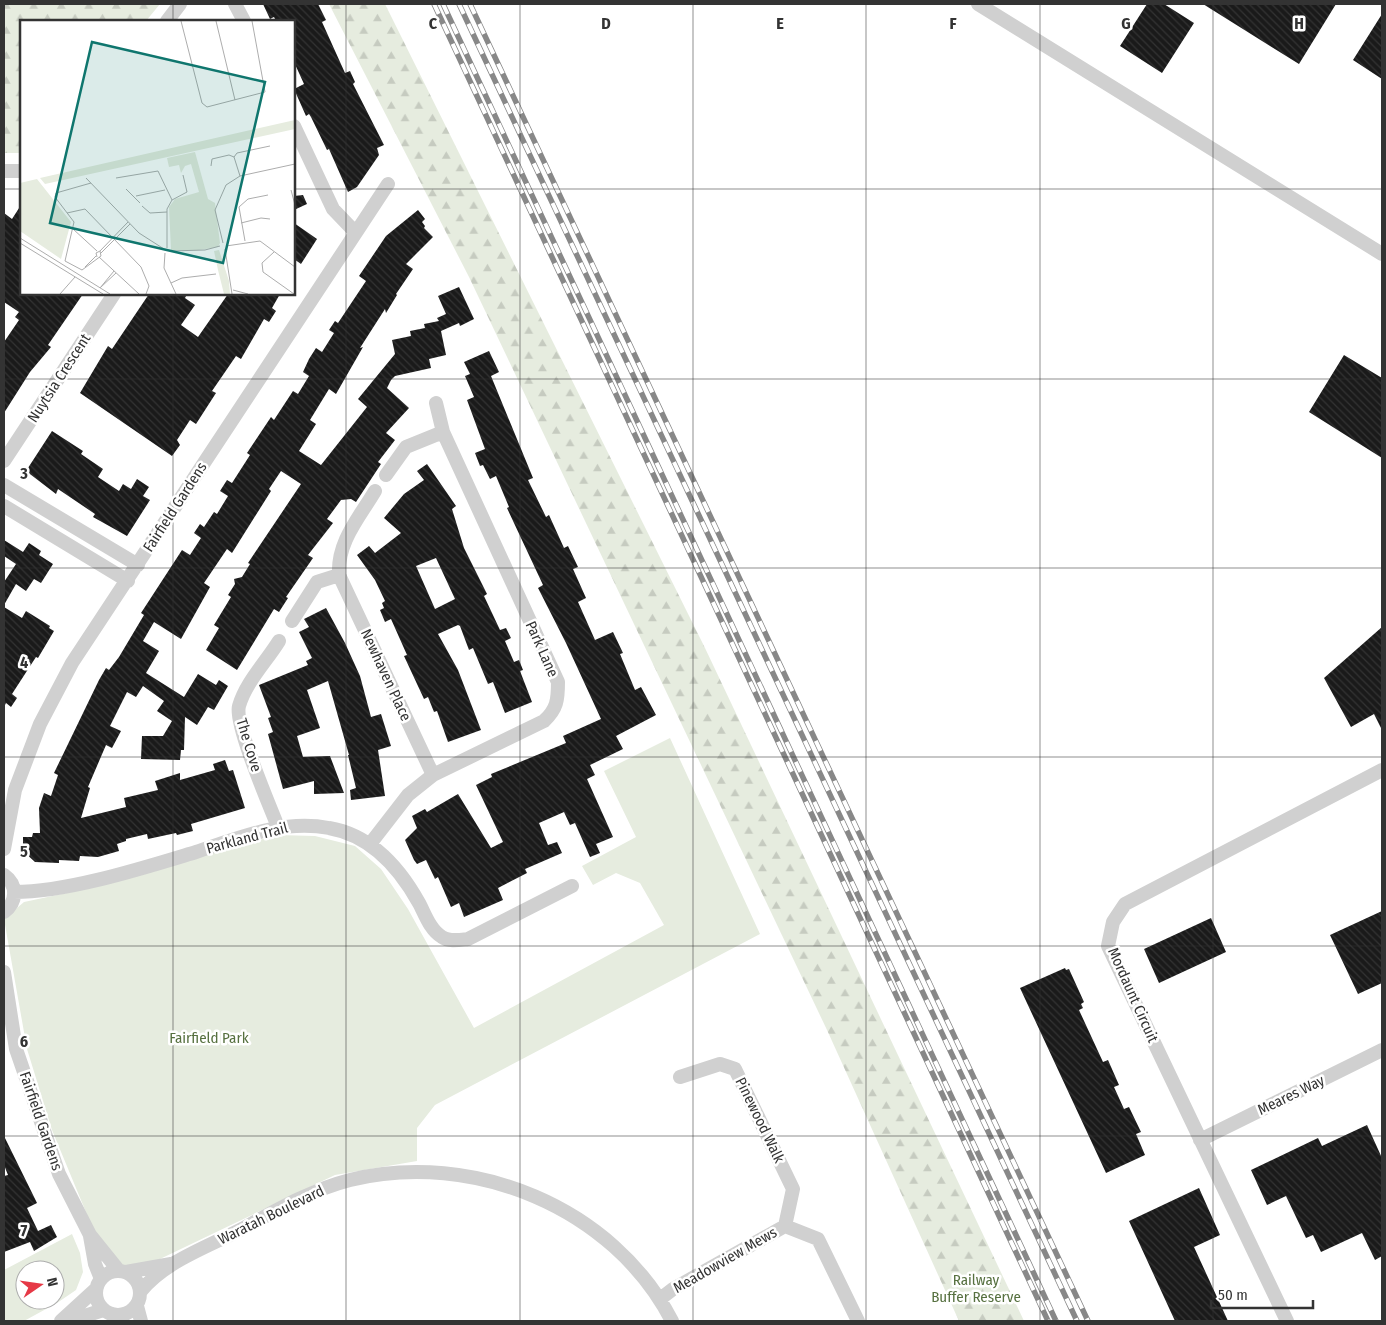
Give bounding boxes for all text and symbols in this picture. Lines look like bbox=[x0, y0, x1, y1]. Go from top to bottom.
text: C bbox=[429, 14, 438, 33]
text: D bbox=[601, 14, 611, 33]
text: E bbox=[776, 14, 784, 33]
text: F bbox=[949, 14, 957, 33]
text: G bbox=[1121, 14, 1131, 33]
text: H bbox=[1294, 14, 1304, 33]
inset map bbox=[20, 20, 295, 295]
street label: Nuytsia Crescent bbox=[24, 330, 94, 426]
street label: Fairfield Gardens bbox=[139, 459, 211, 555]
text: 3 bbox=[19, 464, 28, 483]
street label: Park Lane bbox=[522, 618, 562, 680]
street label: Newhaven Place bbox=[357, 626, 415, 724]
text: 4 bbox=[20, 653, 28, 672]
street label: The Cove bbox=[232, 716, 266, 774]
street label: Parkland Trail bbox=[204, 818, 290, 858]
text: 5 bbox=[20, 842, 28, 861]
street label: Mordaunt Circuit bbox=[1104, 945, 1162, 1045]
park label: Fairfield Park bbox=[169, 1029, 249, 1047]
text: 6 bbox=[20, 1032, 28, 1051]
street label: Fairfield Gardens bbox=[16, 1069, 66, 1173]
street label: Meares Way bbox=[1255, 1071, 1328, 1119]
street label: Pinewood Walk bbox=[732, 1074, 788, 1166]
street label: Waratah Boulevard bbox=[215, 1182, 327, 1248]
text: 7 bbox=[21, 1221, 28, 1240]
street label: Meadowview Mews bbox=[670, 1223, 780, 1297]
north arrow bbox=[15, 1260, 65, 1310]
park label: Railway Buffer Reserve bbox=[931, 1271, 1021, 1306]
text: N bbox=[43, 1276, 61, 1288]
scale bar bbox=[1211, 1278, 1314, 1310]
text: 50 m bbox=[1218, 1286, 1248, 1304]

